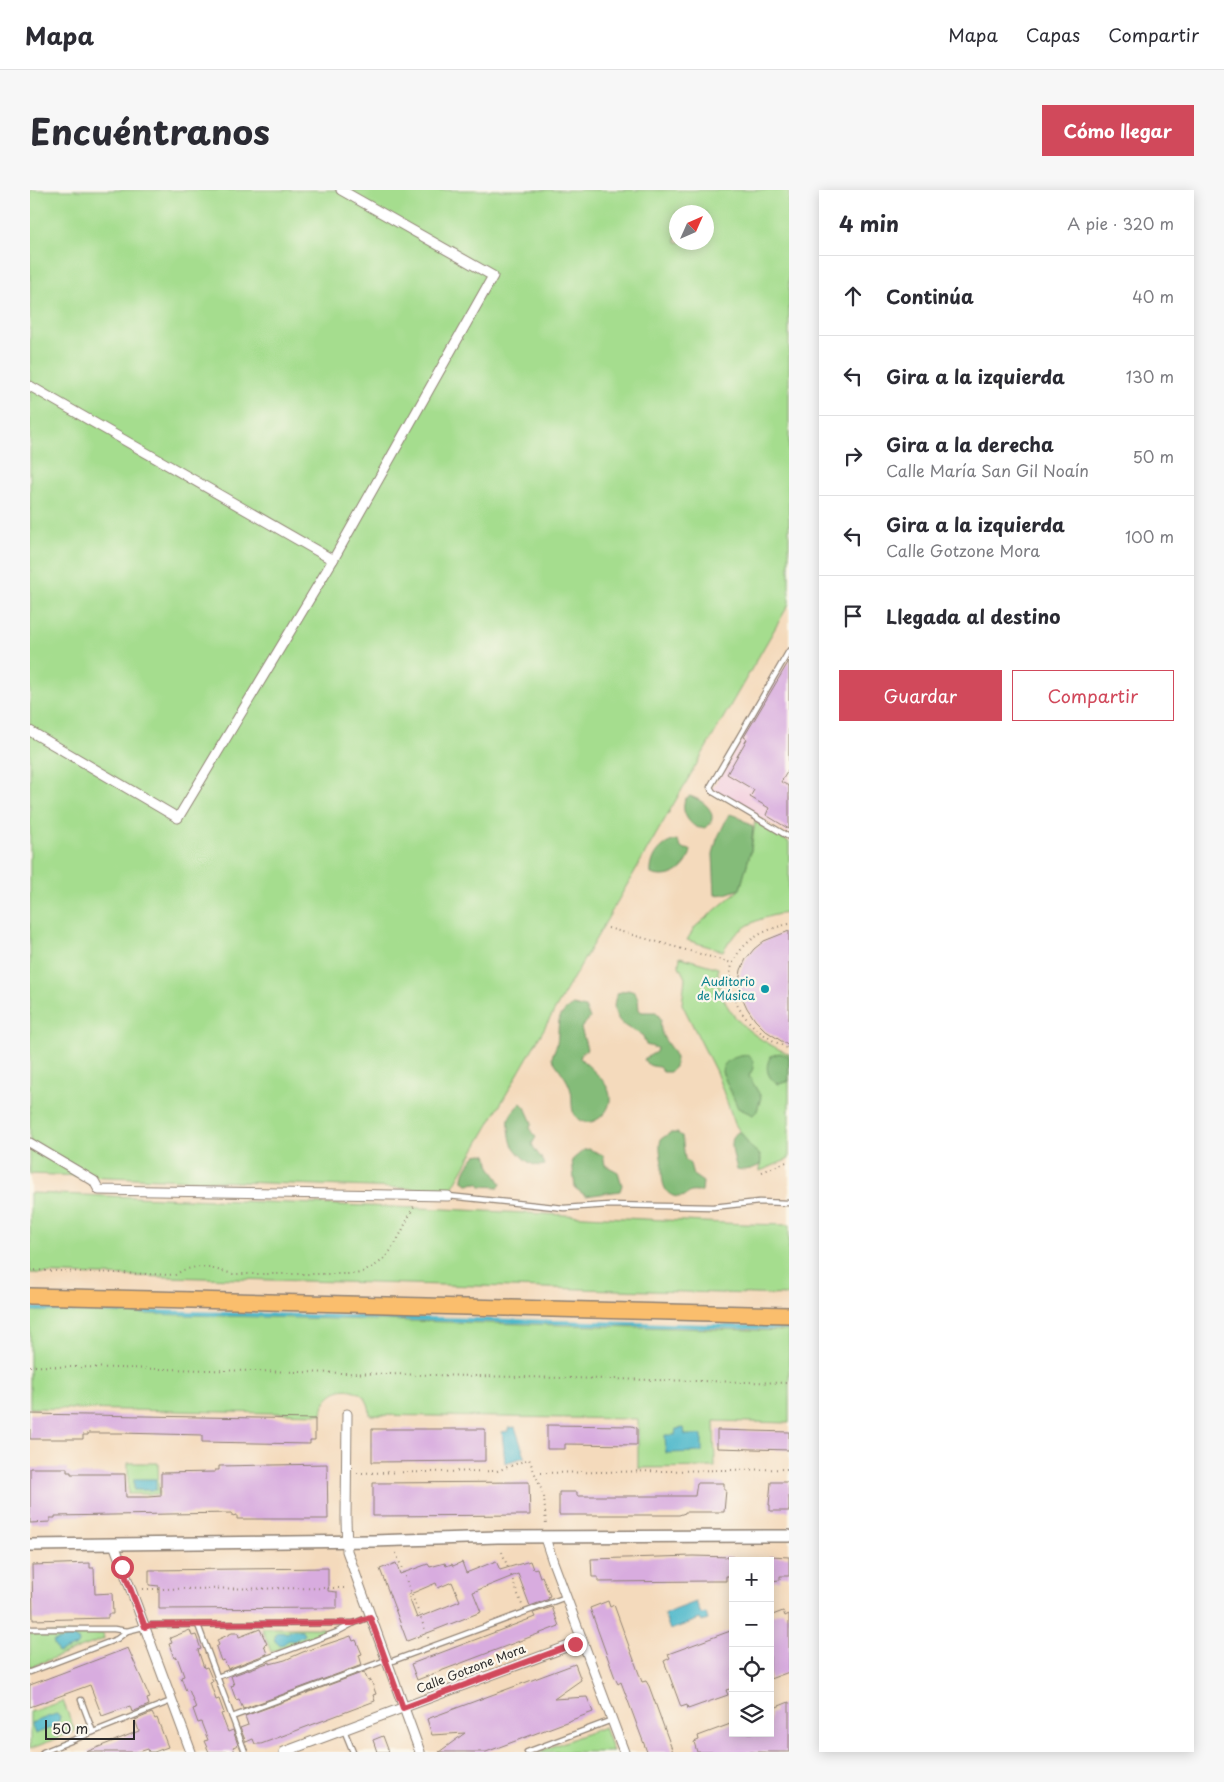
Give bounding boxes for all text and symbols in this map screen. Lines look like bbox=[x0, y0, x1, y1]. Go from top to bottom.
text: Mapa bbox=[25, 17, 94, 53]
text: Mapa bbox=[948, 21, 998, 48]
text: Capas bbox=[1026, 21, 1080, 48]
text: Compartir bbox=[1108, 21, 1199, 48]
text: Encuéntranos bbox=[30, 104, 270, 157]
button: Cómo llegar bbox=[1042, 105, 1194, 156]
north arrow bbox=[669, 205, 714, 250]
text: 4 min bbox=[839, 207, 899, 239]
text: A pie · 320 m bbox=[1067, 211, 1174, 235]
icon: ahead bbox=[839, 282, 867, 310]
text: Continúa bbox=[886, 282, 974, 310]
text: 40 m bbox=[1132, 284, 1174, 308]
icon: left bbox=[839, 362, 867, 390]
text: Gira a la izquierda bbox=[886, 362, 1065, 390]
text: 130 m bbox=[1126, 364, 1174, 388]
text: Gira a la derecha bbox=[886, 430, 1054, 458]
icon: right bbox=[839, 442, 867, 470]
text: 50 m bbox=[1133, 444, 1174, 468]
text: Calle María San Gil Noaín bbox=[886, 458, 1089, 482]
text: Gira a la izquierda bbox=[886, 510, 1065, 538]
icon: left bbox=[839, 522, 867, 550]
text: 100 m bbox=[1125, 524, 1174, 548]
text: Calle Gotzone Mora bbox=[886, 538, 1040, 562]
icon: arrive bbox=[839, 602, 867, 630]
text: Llegada al destino bbox=[886, 602, 1060, 630]
button: Guardar bbox=[839, 670, 1002, 721]
button: Compartir bbox=[1012, 670, 1174, 721]
place label: Auditorio de Música bbox=[697, 972, 755, 1004]
marker: Auditorio de Música bbox=[759, 983, 771, 995]
route start bbox=[111, 1556, 134, 1579]
map controls bbox=[729, 1557, 774, 1737]
button: + bbox=[729, 1557, 774, 1602]
button: − bbox=[729, 1602, 774, 1647]
route end bbox=[564, 1633, 587, 1656]
street label: Calle Gotzone Mora bbox=[413, 1639, 528, 1697]
button: locate bbox=[729, 1647, 774, 1692]
button: layers bbox=[729, 1692, 774, 1737]
scale bar bbox=[45, 1717, 135, 1740]
text: 50 m bbox=[52, 1718, 88, 1739]

